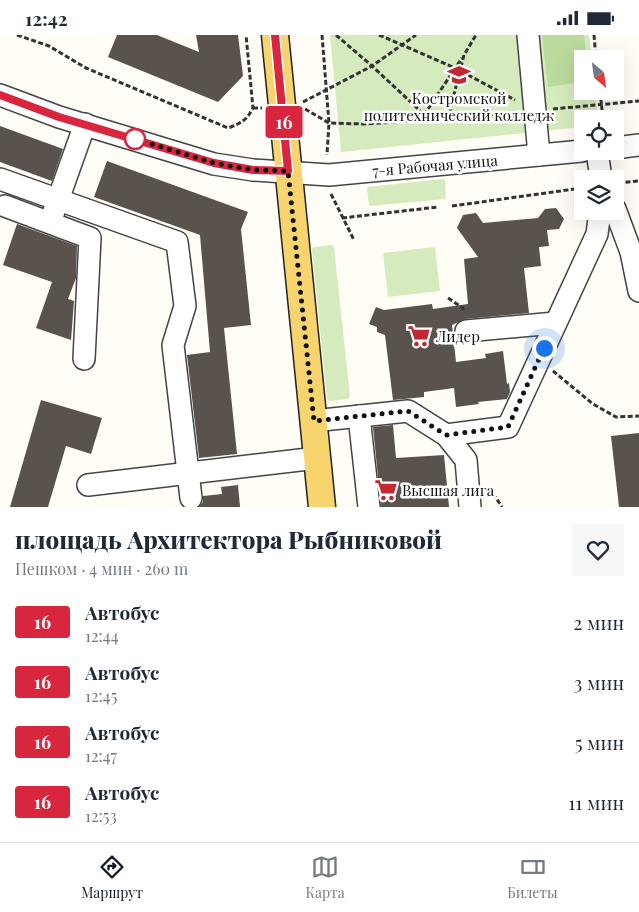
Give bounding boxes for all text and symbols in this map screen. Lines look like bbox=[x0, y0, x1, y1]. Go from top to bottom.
text: 12:42 bbox=[25, 5, 68, 31]
north arrow bbox=[574, 50, 624, 100]
map controls bbox=[574, 50, 624, 220]
school or university icon: Костромской политехнический колледж bbox=[446, 62, 472, 88]
place label: Костромской политехнический колледж bbox=[364, 88, 555, 125]
line badge: 16 bbox=[262, 106, 306, 138]
text: 16 bbox=[276, 110, 293, 134]
button: locate bbox=[574, 110, 624, 160]
unlabelled marker bbox=[124, 128, 146, 150]
street label: 7-я Рабочая улица bbox=[372, 150, 499, 180]
button: layers bbox=[574, 170, 624, 220]
supermarket icon: Лидер bbox=[406, 323, 432, 349]
place label: Лидер bbox=[435, 326, 480, 346]
your location bbox=[532, 336, 557, 361]
supermarket icon: Высшая лига bbox=[373, 477, 399, 503]
place label: Высшая лига bbox=[402, 480, 495, 500]
text: площадь Архитектора Рыбниковой bbox=[15, 523, 442, 555]
button: heart bbox=[572, 524, 624, 576]
text: Пешком · 4 мин · 260 m bbox=[15, 558, 188, 579]
text: Автобус bbox=[85, 599, 160, 625]
text: 2 мин bbox=[573, 609, 624, 635]
text: 16 bbox=[34, 610, 51, 634]
text: 12:44 bbox=[85, 625, 119, 646]
text: Автобус bbox=[85, 659, 160, 685]
text: 3 мин bbox=[574, 669, 624, 695]
text: 16 bbox=[34, 670, 51, 694]
text: 12:45 bbox=[85, 685, 117, 706]
text: Автобус bbox=[85, 719, 160, 745]
text: 5 мин bbox=[575, 729, 624, 755]
text: 16 bbox=[34, 730, 51, 754]
text: 12:47 bbox=[85, 745, 117, 766]
text: Автобус bbox=[85, 779, 160, 805]
text: 11 мин bbox=[568, 789, 624, 815]
text: 16 bbox=[34, 790, 51, 814]
text: 12:53 bbox=[85, 805, 117, 826]
tab: Маршрут bbox=[81, 853, 143, 902]
tab: Карта bbox=[306, 853, 345, 902]
tab: Билеты bbox=[507, 853, 558, 902]

